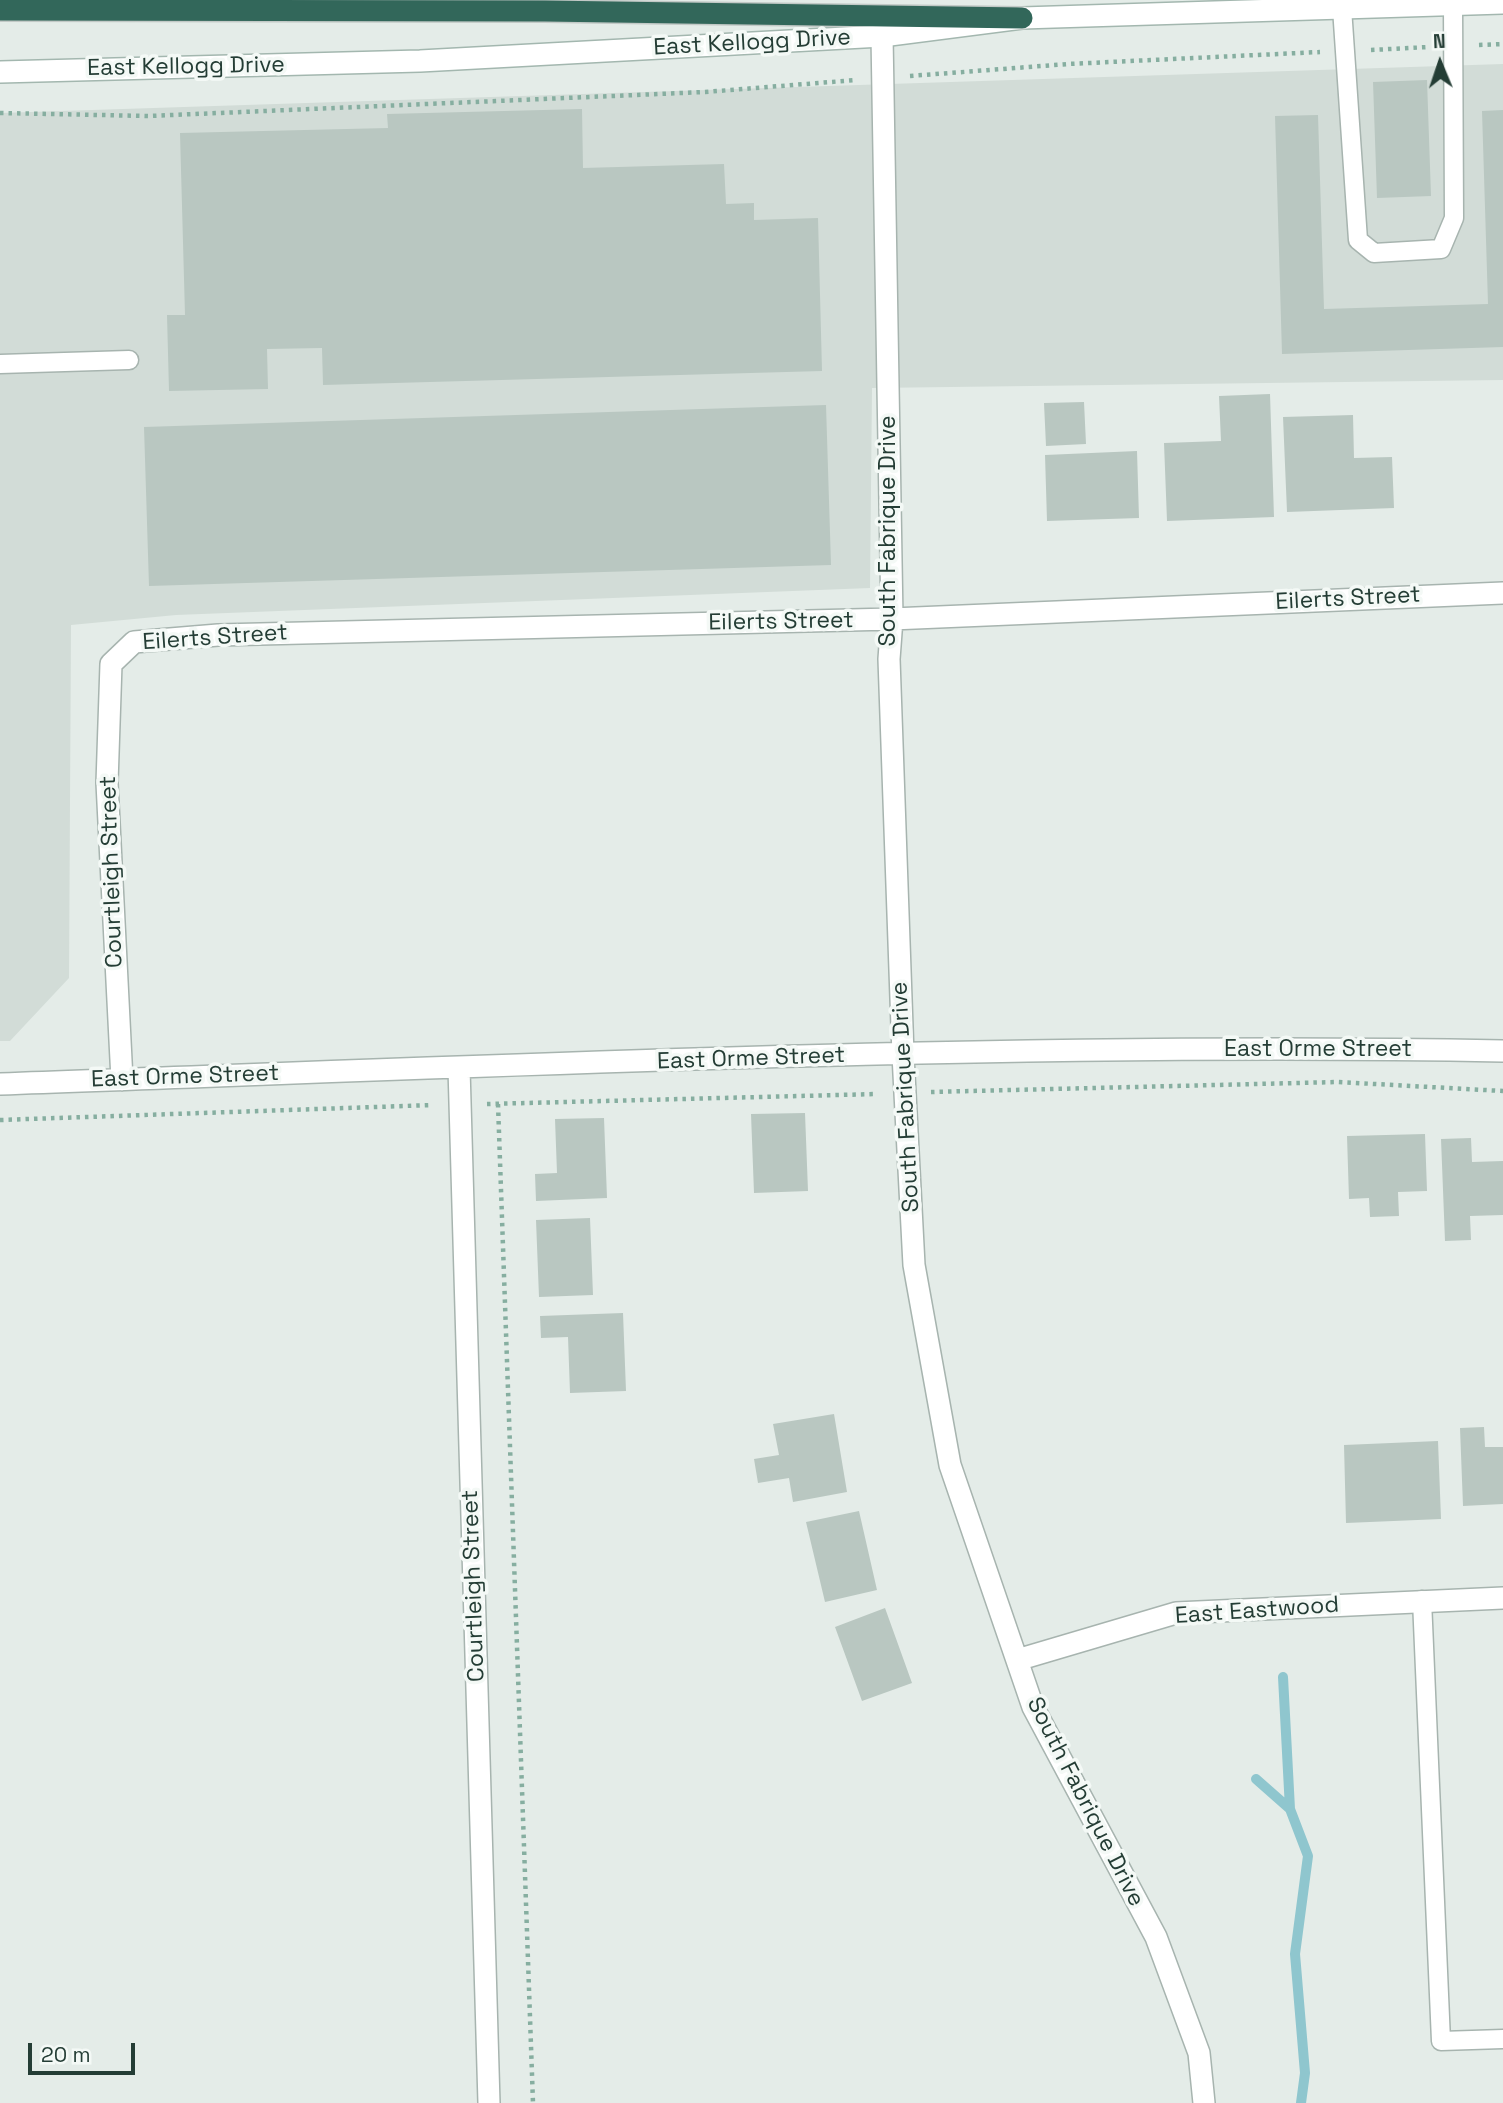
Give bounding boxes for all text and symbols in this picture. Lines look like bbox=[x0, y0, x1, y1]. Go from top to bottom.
street label: East Kellogg Drive bbox=[653, 24, 851, 62]
north arrow bbox=[1405, 28, 1475, 98]
text: N bbox=[1432, 29, 1446, 54]
street label: East Kellogg Drive bbox=[87, 51, 285, 83]
street label: South Fabrique Drive bbox=[875, 415, 903, 647]
street label: Eilerts Street bbox=[1275, 581, 1421, 617]
street label: Eilerts Street bbox=[708, 607, 854, 637]
street label: Eilerts Street bbox=[142, 619, 288, 657]
street label: Courtleigh Street bbox=[95, 775, 129, 969]
street label: South Fabrique Drive bbox=[886, 981, 926, 1213]
street label: East Orme Street bbox=[1224, 1036, 1412, 1064]
street label: East Orme Street bbox=[657, 1042, 845, 1076]
street label: East Orme Street bbox=[91, 1060, 279, 1094]
street label: Courtleigh Street bbox=[457, 1489, 491, 1683]
street label: East Eastwood bbox=[1174, 1592, 1340, 1630]
street label: South Fabrique Drive bbox=[1020, 1693, 1150, 1911]
scale bar bbox=[32, 2030, 138, 2074]
text: 20 m bbox=[41, 2041, 91, 2068]

